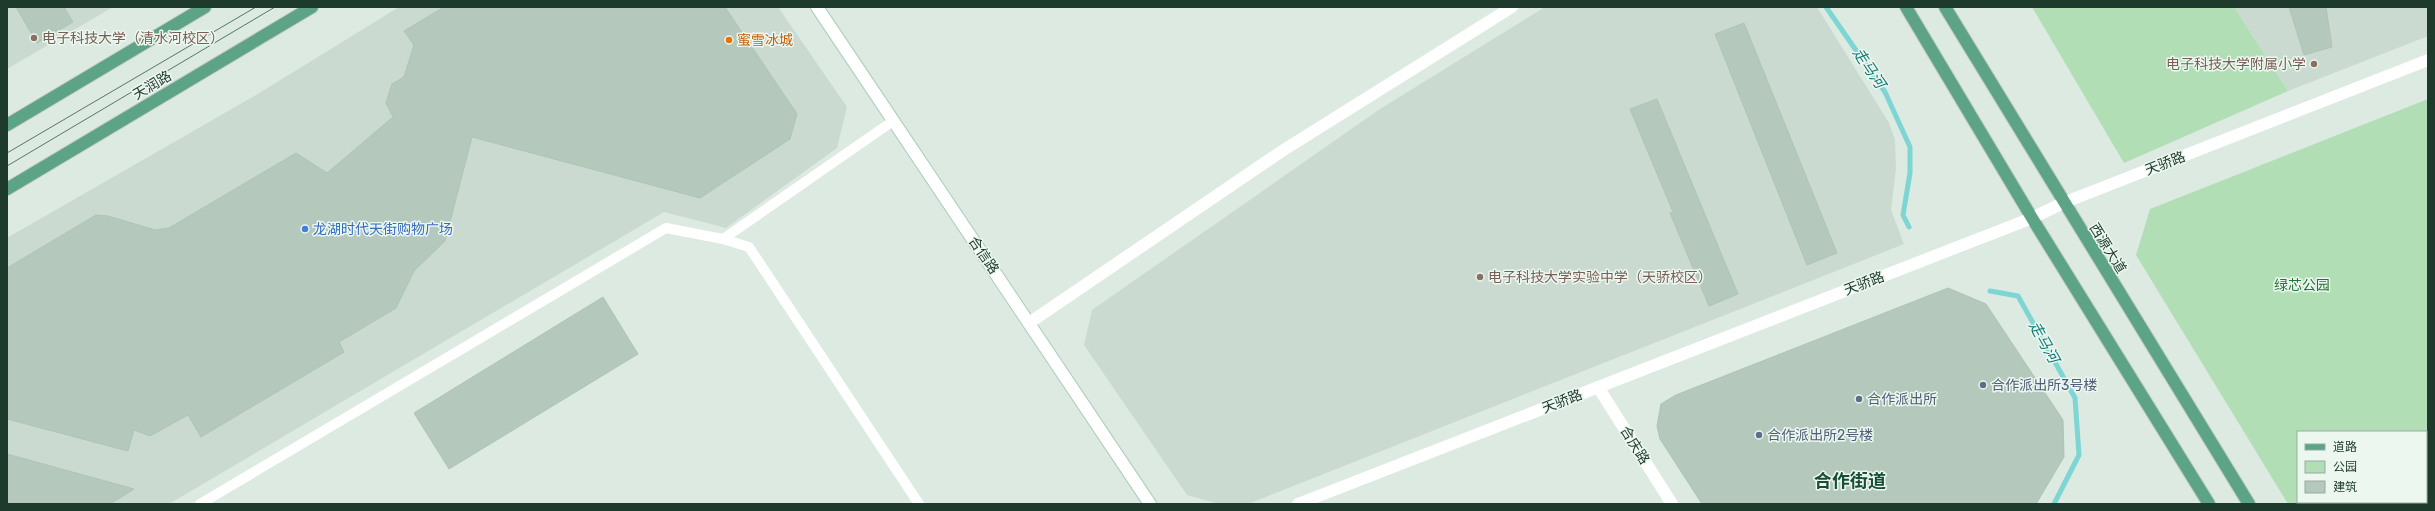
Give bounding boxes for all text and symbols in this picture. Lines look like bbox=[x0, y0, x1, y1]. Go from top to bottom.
place label: 电子科技大学（清水河校区） bbox=[42, 30, 224, 47]
place label: 蜜雪冰城 bbox=[737, 32, 793, 49]
marker: 电子科技大学（清水河校区） bbox=[29, 33, 39, 43]
marker: 蜜雪冰城 bbox=[724, 35, 734, 45]
water label: 走马河 bbox=[1849, 44, 1891, 94]
place label: 电子科技大学附属小学 bbox=[2166, 56, 2306, 73]
marker: 电子科技大学附属小学 bbox=[2309, 59, 2319, 69]
street label: 天润路 bbox=[130, 67, 175, 104]
street label: 天骄路 bbox=[2143, 148, 2188, 179]
street label: 西源大道 bbox=[2086, 220, 2130, 277]
place label: 龙湖时代天街购物广场 bbox=[313, 221, 453, 238]
marker: 龙湖时代天街购物广场 bbox=[300, 224, 310, 234]
street label: 合信路 bbox=[965, 233, 1002, 277]
street label: 天骄路 bbox=[1842, 268, 1887, 299]
place label: 电子科技大学实验中学（天骄校区） bbox=[1488, 269, 1712, 286]
marker: 电子科技大学实验中学（天骄校区） bbox=[1475, 272, 1485, 282]
park label: 绿芯公园 bbox=[2274, 277, 2330, 294]
water label: 走马河 bbox=[2025, 318, 2064, 369]
place label: 合作派出所3号楼 bbox=[1991, 377, 2097, 394]
marker: 合作派出所3号楼 bbox=[1978, 380, 1988, 390]
street label: 天骄路 bbox=[1540, 386, 1585, 417]
place label: 合作派出所 bbox=[1867, 391, 1937, 408]
marker: 合作派出所 bbox=[1854, 394, 1864, 404]
street label: 合庆路 bbox=[1616, 423, 1653, 468]
place label: 合作派出所2号楼 bbox=[1767, 427, 1873, 444]
marker: 合作派出所2号楼 bbox=[1754, 430, 1764, 440]
legend bbox=[2297, 431, 2427, 503]
text: 道路 bbox=[2333, 440, 2357, 454]
text: 公园 bbox=[2333, 460, 2357, 474]
district label: 合作街道 bbox=[1814, 470, 1886, 492]
text: 建筑 bbox=[2333, 480, 2357, 494]

